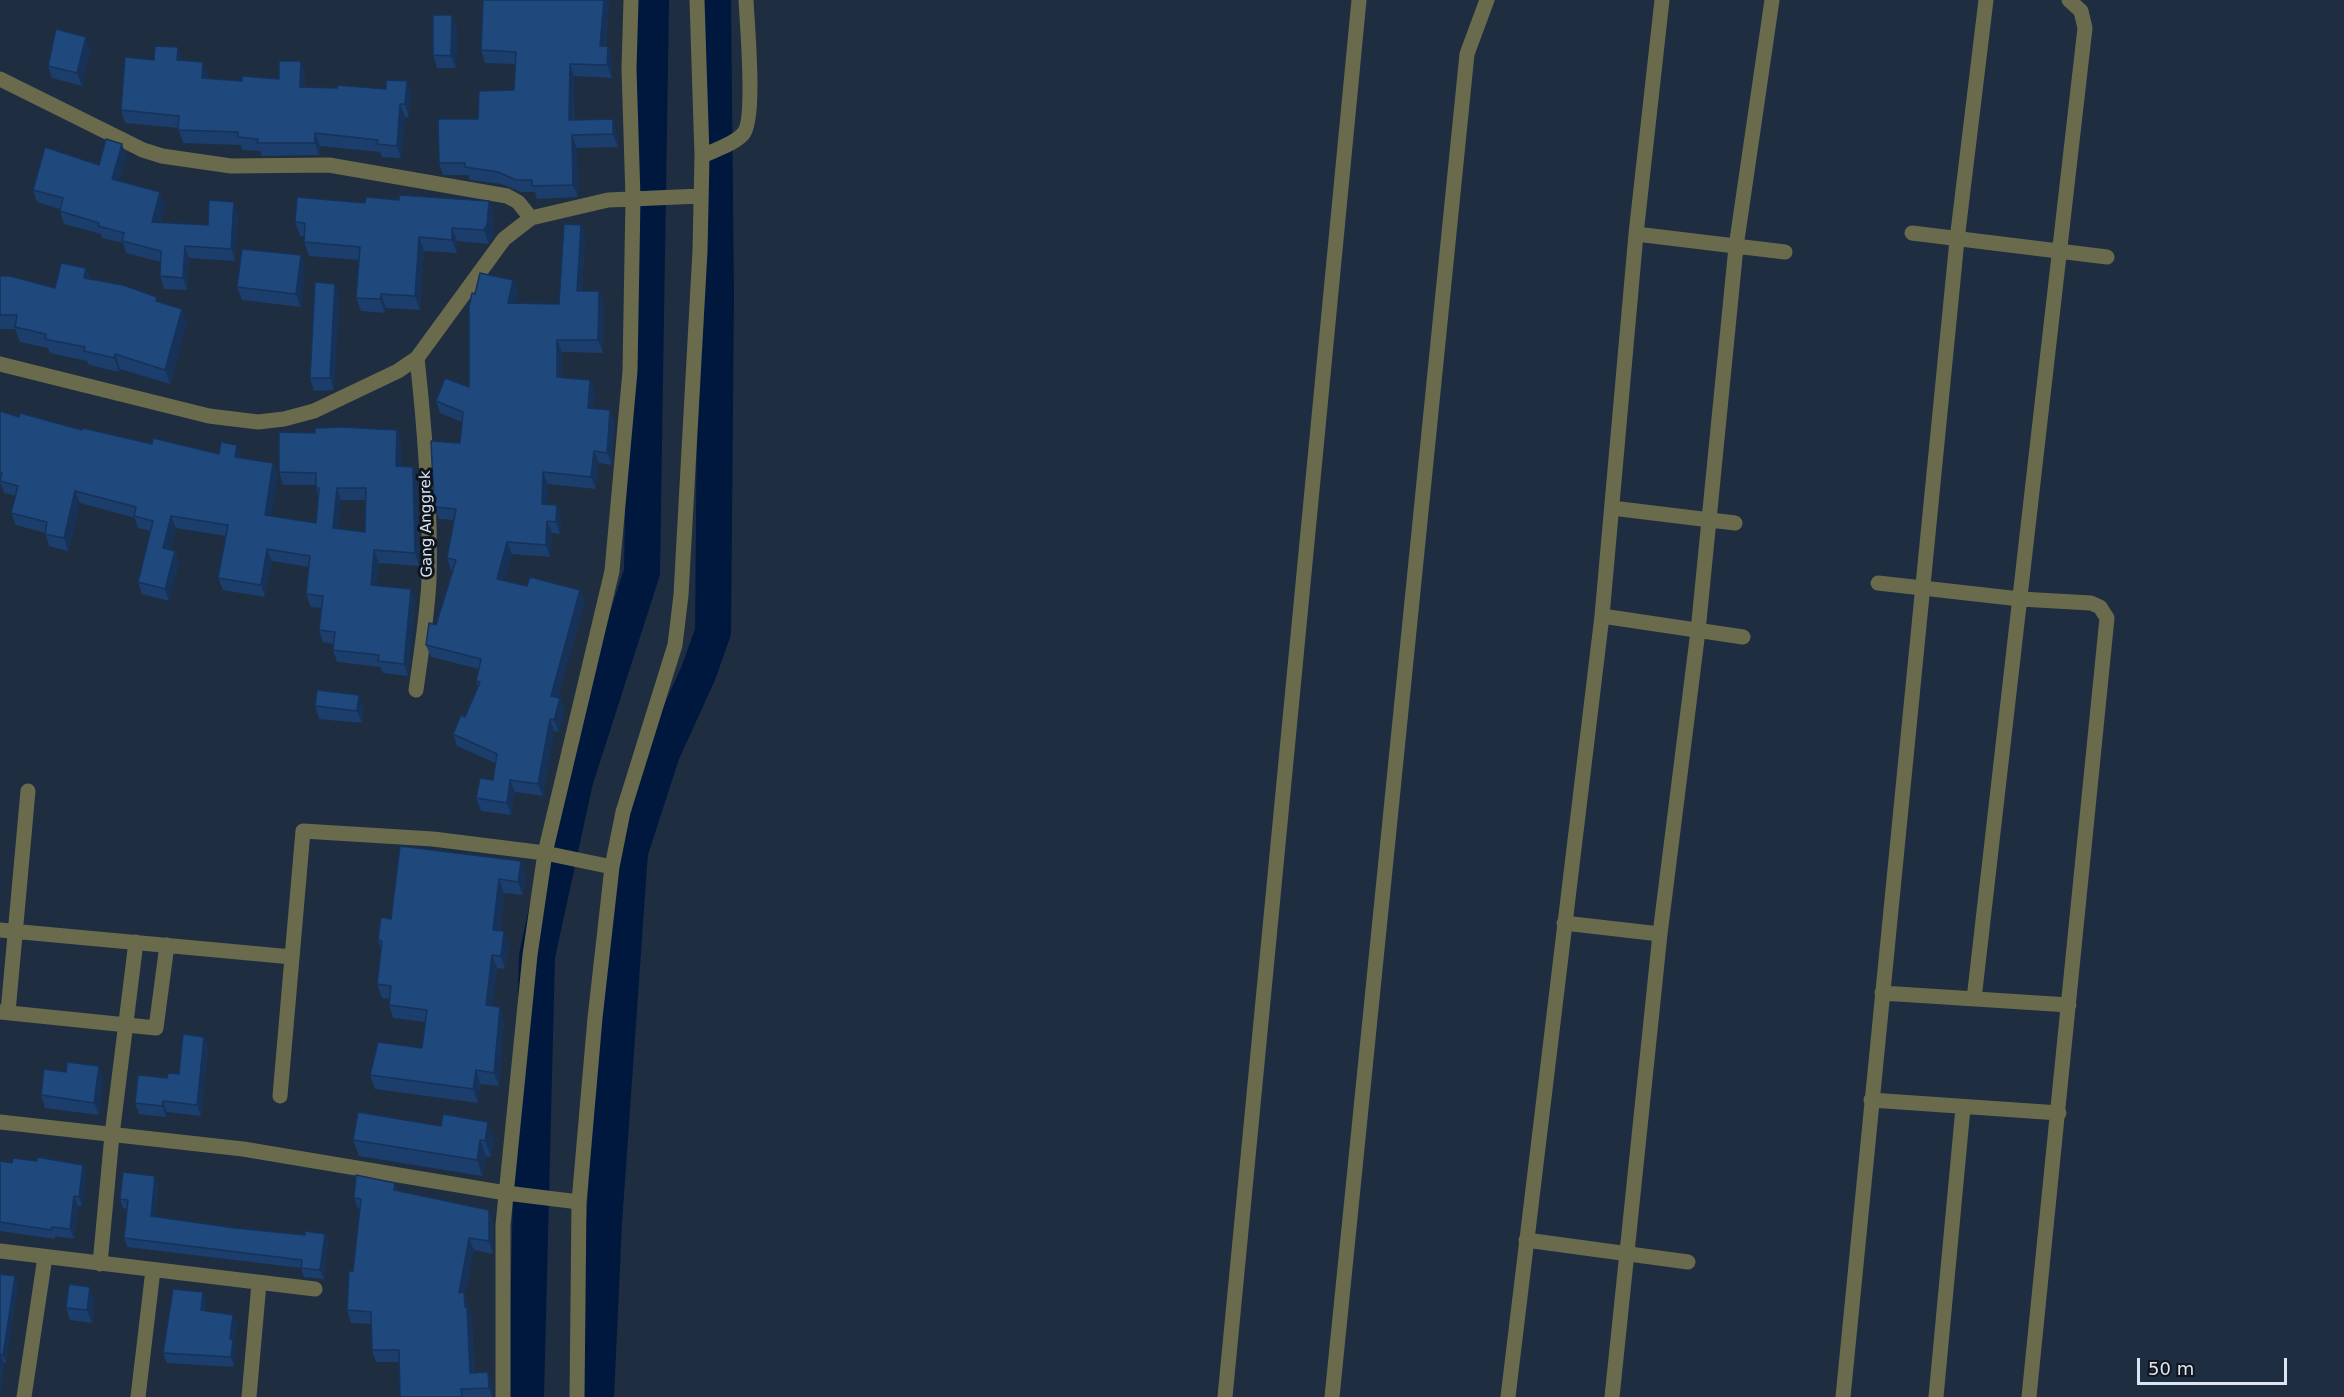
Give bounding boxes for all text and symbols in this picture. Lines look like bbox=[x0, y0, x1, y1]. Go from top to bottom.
street label: Gang Anggrek bbox=[417, 470, 437, 578]
scale bar bbox=[2140, 1346, 2290, 1384]
text: 50 m bbox=[2148, 1358, 2194, 1379]

